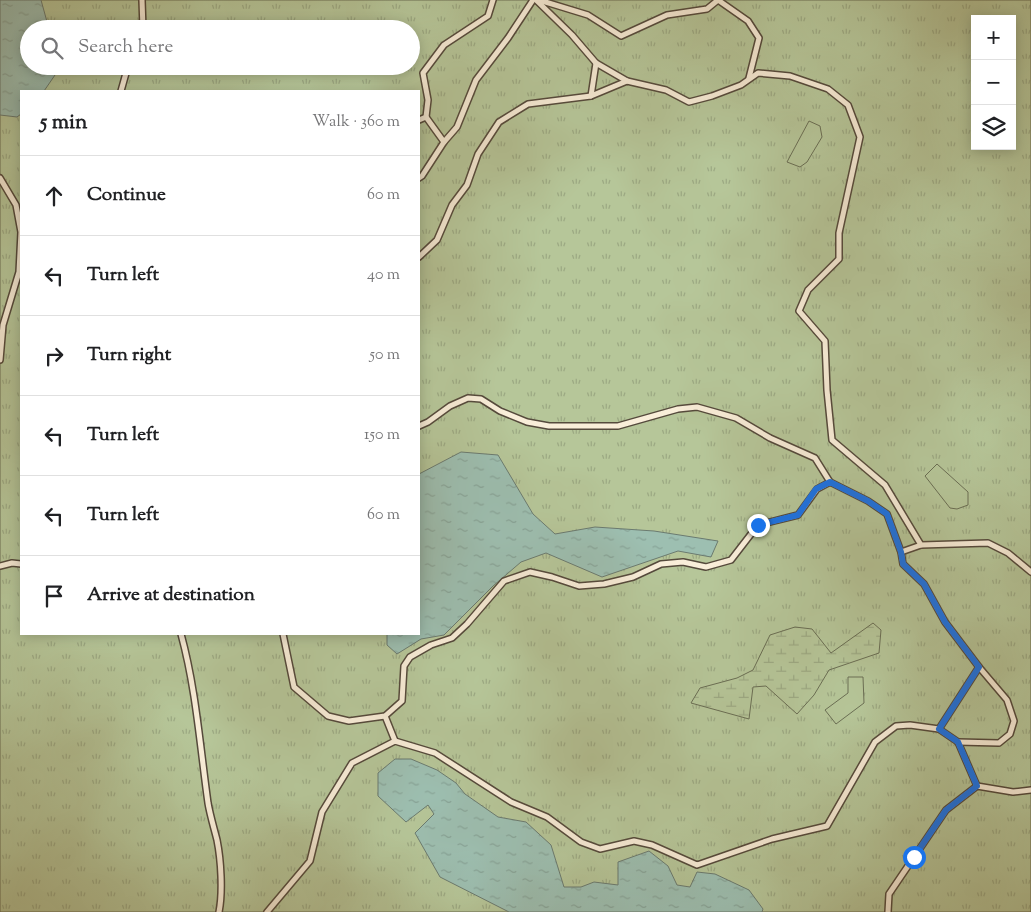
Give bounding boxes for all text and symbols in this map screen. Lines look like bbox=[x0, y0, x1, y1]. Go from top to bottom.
map controls bbox=[971, 15, 1016, 150]
button: + bbox=[971, 15, 1016, 60]
search box bbox=[20, 20, 420, 75]
icon: search bbox=[38, 34, 66, 62]
text: Search here bbox=[78, 34, 173, 61]
button: − bbox=[971, 60, 1016, 105]
button: layers bbox=[971, 105, 1016, 150]
text: 5 min bbox=[40, 108, 87, 138]
text: Walk · 360 m bbox=[312, 111, 400, 134]
icon: ahead bbox=[40, 182, 68, 210]
text: Continue bbox=[87, 182, 166, 209]
text: 60 m bbox=[367, 184, 400, 207]
icon: left bbox=[40, 262, 68, 290]
text: Turn left bbox=[87, 262, 159, 289]
text: 40 m bbox=[367, 264, 400, 287]
icon: right bbox=[40, 342, 68, 370]
text: Turn right bbox=[87, 342, 171, 369]
text: 50 m bbox=[369, 344, 400, 367]
icon: left bbox=[40, 422, 68, 450]
text: Turn left bbox=[87, 422, 159, 449]
text: 150 m bbox=[364, 424, 400, 447]
icon: left bbox=[40, 502, 68, 530]
text: Turn left bbox=[87, 502, 159, 529]
text: 60 m bbox=[367, 504, 400, 527]
route end bbox=[747, 514, 770, 537]
icon: arrive bbox=[40, 582, 68, 610]
text: Arrive at destination bbox=[87, 582, 255, 609]
route start bbox=[903, 846, 926, 869]

